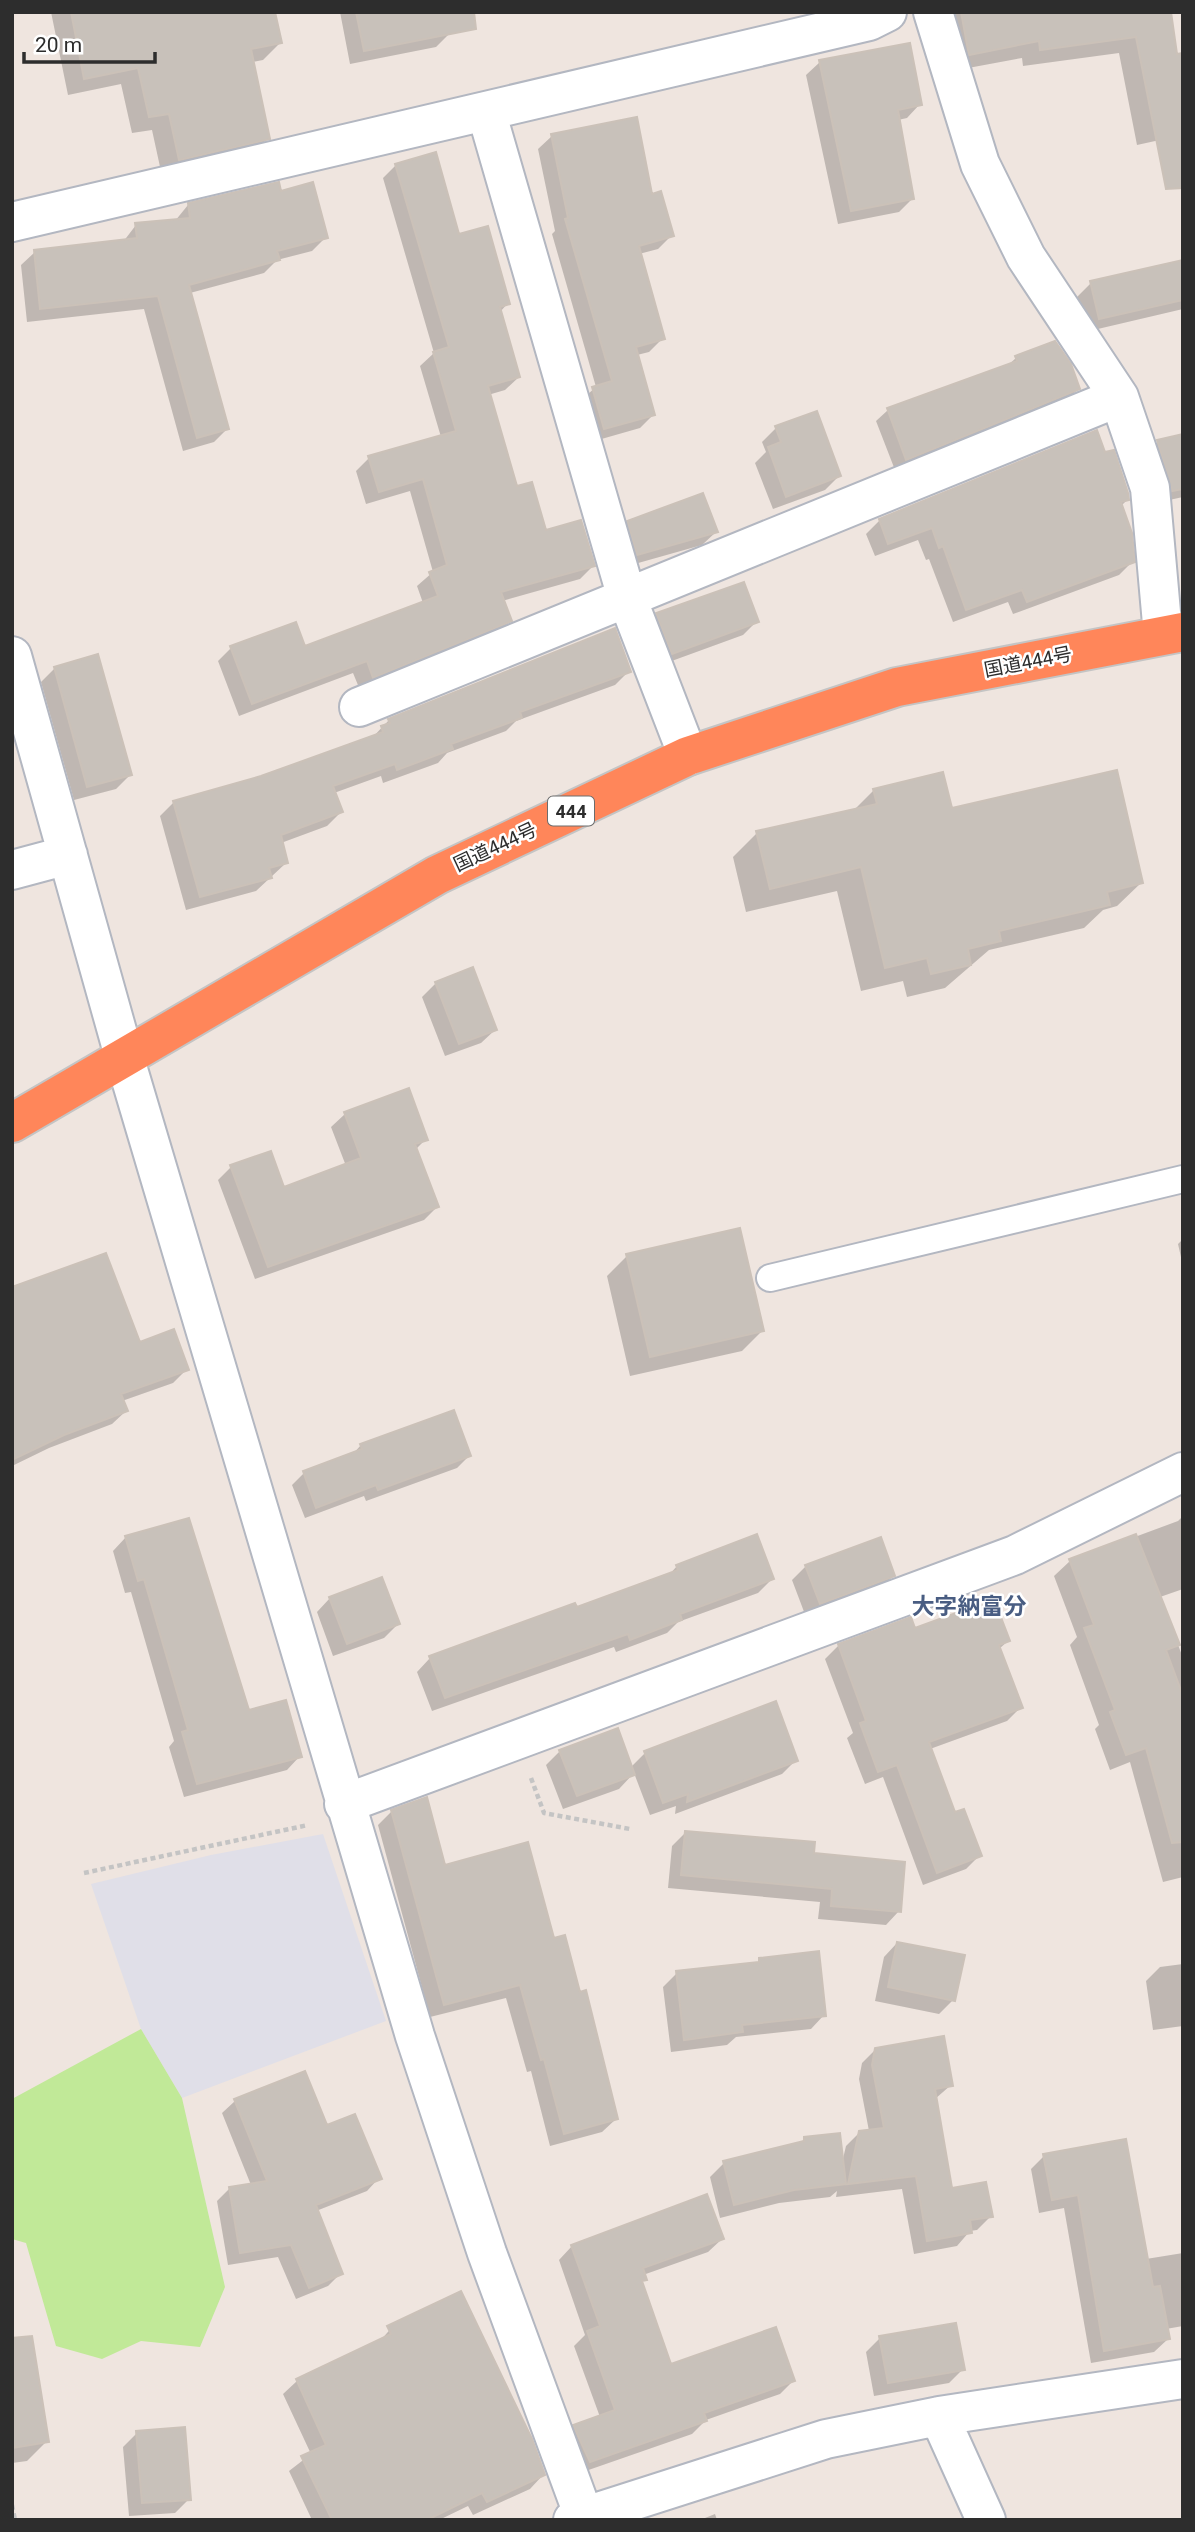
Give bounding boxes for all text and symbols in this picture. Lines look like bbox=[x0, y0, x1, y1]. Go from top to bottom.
scale bar bbox=[24, 21, 156, 65]
text: 20 m bbox=[35, 33, 82, 57]
street label: 国道444号 bbox=[982, 642, 1074, 682]
road number: 444 bbox=[548, 796, 594, 826]
street label: 国道444号 bbox=[450, 818, 540, 876]
district label: 大字納富分 bbox=[912, 1593, 1027, 1620]

